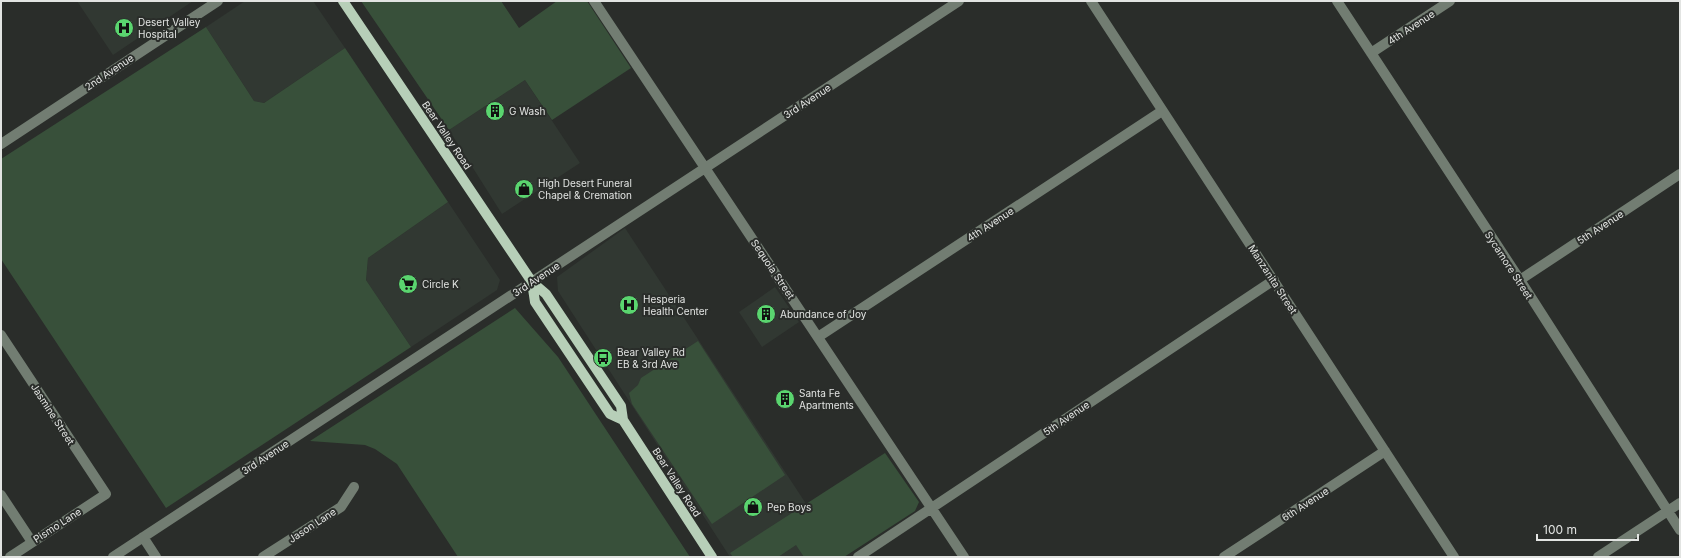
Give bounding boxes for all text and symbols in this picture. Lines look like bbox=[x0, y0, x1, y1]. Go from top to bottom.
street label: 4th Avenue bbox=[1385, 7, 1437, 47]
place label: Desert Valley Hospital bbox=[138, 16, 201, 40]
hospital icon: Desert Valley Hospital bbox=[113, 17, 135, 39]
street label: 2nd Avenue bbox=[82, 51, 136, 93]
street label: 3rd Avenue bbox=[781, 81, 833, 121]
street label: Bear Valley Road bbox=[420, 99, 474, 171]
building icon: G Wash bbox=[484, 100, 506, 122]
place label: G Wash bbox=[509, 105, 546, 117]
place label: High Desert Funeral Chapel & Cremation bbox=[538, 177, 632, 201]
shop icon: High Desert Funeral Chapel & Cremation bbox=[513, 178, 535, 200]
street label: 4th Avenue bbox=[964, 204, 1016, 244]
street label: 5th Avenue bbox=[1574, 207, 1626, 247]
street label: Sycamore Street bbox=[1483, 229, 1536, 302]
street label: Sequoia Street bbox=[749, 237, 798, 302]
street label: Manzanita Street bbox=[1246, 242, 1300, 316]
street label: 3rd Avenue bbox=[510, 259, 562, 299]
supermarket icon: Circle K bbox=[397, 273, 419, 295]
place label: Circle K bbox=[422, 278, 459, 290]
place label: Hesperia Health Center bbox=[643, 293, 709, 317]
hospital icon: Hesperia Health Center bbox=[618, 294, 640, 316]
building icon: Abundance of Joy bbox=[755, 303, 777, 325]
place label: Abundance of Joy bbox=[780, 308, 867, 320]
place label: Bear Valley Rd EB & 3rd Ave bbox=[617, 346, 685, 370]
bus stop icon: Bear Valley Rd EB & 3rd Ave bbox=[592, 347, 614, 369]
street label: Jasmine Street bbox=[29, 381, 78, 447]
place label: Santa Fe Apartments bbox=[799, 387, 854, 411]
building icon: Santa Fe Apartments bbox=[774, 388, 796, 410]
street label: 5th Avenue bbox=[1041, 398, 1092, 438]
street label: 3rd Avenue bbox=[239, 437, 291, 477]
street label: Bear Valley Road bbox=[650, 445, 704, 519]
street label: 6th Avenue bbox=[1279, 484, 1331, 524]
shop icon: Pep Boys bbox=[742, 496, 764, 518]
place label: Pep Boys bbox=[767, 501, 811, 513]
street label: Pismo Lane bbox=[31, 505, 83, 545]
street label: Jason Lane bbox=[286, 505, 338, 545]
scale bar bbox=[1537, 516, 1638, 542]
text: 100 m bbox=[1543, 522, 1577, 537]

